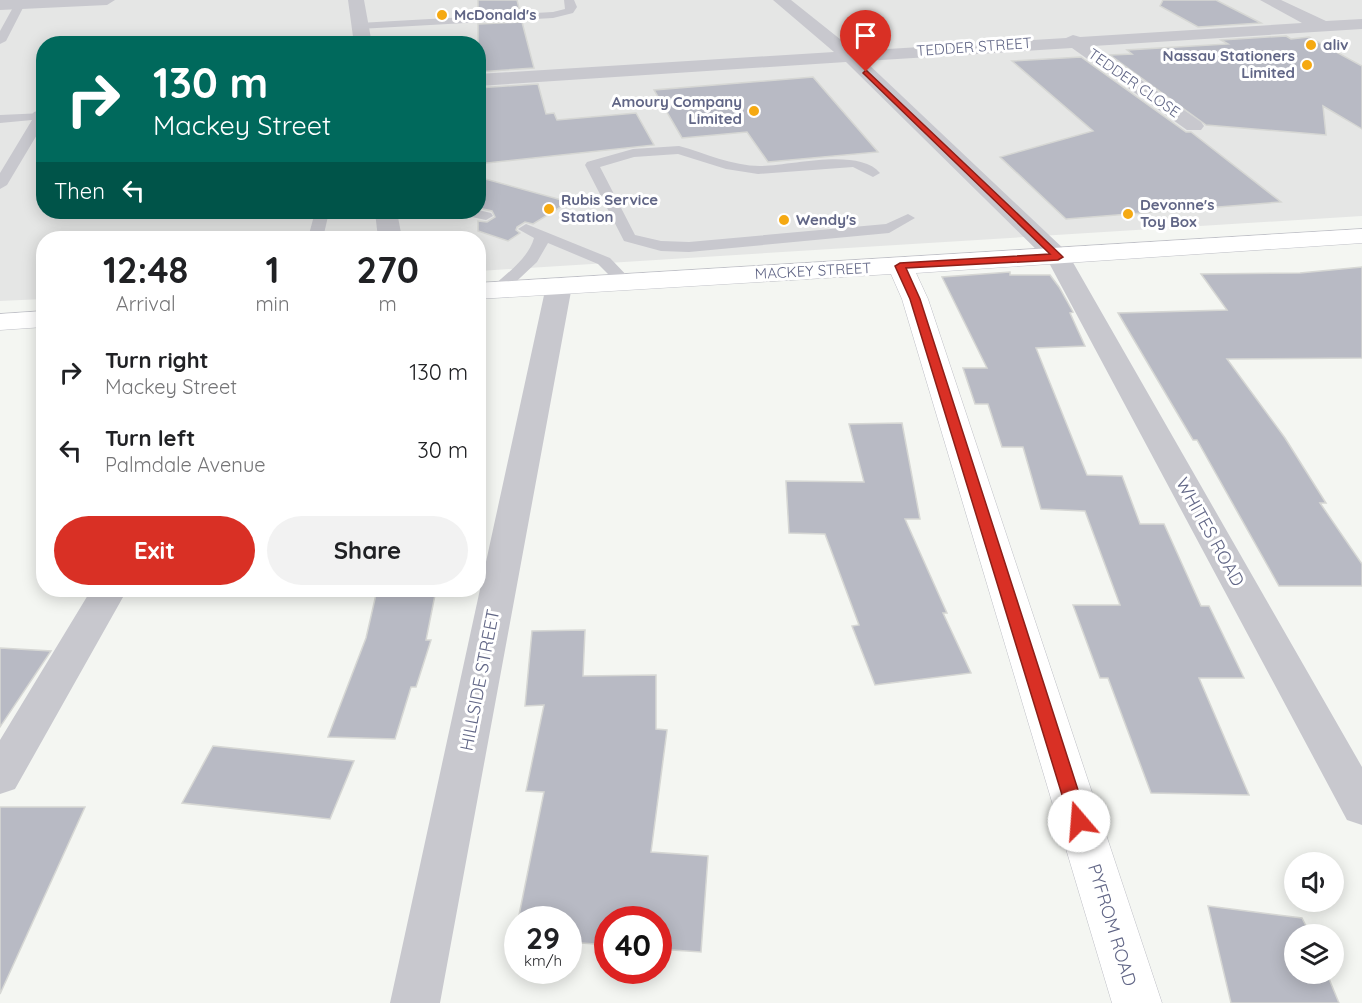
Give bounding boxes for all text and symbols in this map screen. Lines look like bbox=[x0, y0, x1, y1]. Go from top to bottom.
place label: McDonald's bbox=[454, 5, 536, 24]
marker: McDonald's bbox=[435, 8, 449, 22]
pin bbox=[840, 10, 891, 72]
icon: arrive bbox=[849, 19, 882, 52]
street label: TEDDER STREET bbox=[916, 33, 1032, 60]
place label: aliv bbox=[1323, 35, 1348, 54]
marker: aliv bbox=[1304, 38, 1318, 52]
street label: TEDDER CLOSE bbox=[1085, 44, 1184, 121]
place label: Nassau Stationers Limited bbox=[1163, 46, 1295, 82]
text: 130 m bbox=[153, 56, 268, 109]
marker: Nassau Stationers Limited bbox=[1300, 58, 1314, 72]
icon: right bbox=[54, 60, 132, 138]
place label: Amoury Company Limited bbox=[612, 92, 742, 128]
marker: Amoury Company Limited bbox=[747, 104, 761, 118]
text: Mackey Street bbox=[153, 108, 331, 142]
icon: left bbox=[117, 174, 150, 207]
text: Then bbox=[54, 177, 105, 205]
place label: Rubis Service Station bbox=[561, 190, 658, 226]
place label: Devonne's Toy Box bbox=[1140, 195, 1214, 231]
marker: Rubis Service Station bbox=[542, 202, 556, 216]
marker: Devonne's Toy Box bbox=[1121, 207, 1135, 221]
place label: Wendy's bbox=[796, 210, 856, 229]
marker: Wendy's bbox=[777, 213, 791, 227]
text: 12:48 bbox=[103, 247, 188, 292]
text: 1 bbox=[265, 247, 279, 292]
text: 270 bbox=[357, 247, 419, 292]
street label: MACKEY STREET bbox=[754, 258, 872, 283]
text: Arrival bbox=[116, 291, 176, 316]
text: min bbox=[255, 291, 289, 316]
text: m bbox=[379, 291, 397, 316]
text: Turn right bbox=[105, 346, 209, 374]
icon: right bbox=[54, 356, 87, 389]
text: 130 m bbox=[409, 358, 468, 386]
text: Mackey Street bbox=[105, 374, 237, 399]
text: Turn left bbox=[105, 424, 195, 452]
icon: left bbox=[54, 434, 87, 467]
text: 30 m bbox=[417, 436, 468, 464]
text: Palmdale Avenue bbox=[105, 452, 266, 477]
street label: WHITES ROAD bbox=[1171, 473, 1250, 590]
button: Exit bbox=[54, 516, 255, 585]
button: Share bbox=[267, 516, 468, 585]
street label: HILLSIDE STREET bbox=[455, 607, 505, 753]
position arrow bbox=[1047, 789, 1111, 853]
map controls bbox=[1284, 852, 1344, 984]
button: sound bbox=[1284, 852, 1344, 912]
street label: PYFROM ROAD bbox=[1083, 861, 1142, 989]
speed limit sign: 40 bbox=[594, 906, 672, 984]
text: 29 bbox=[526, 919, 560, 957]
button: layers bbox=[1284, 924, 1344, 984]
text: km/h bbox=[524, 951, 562, 970]

